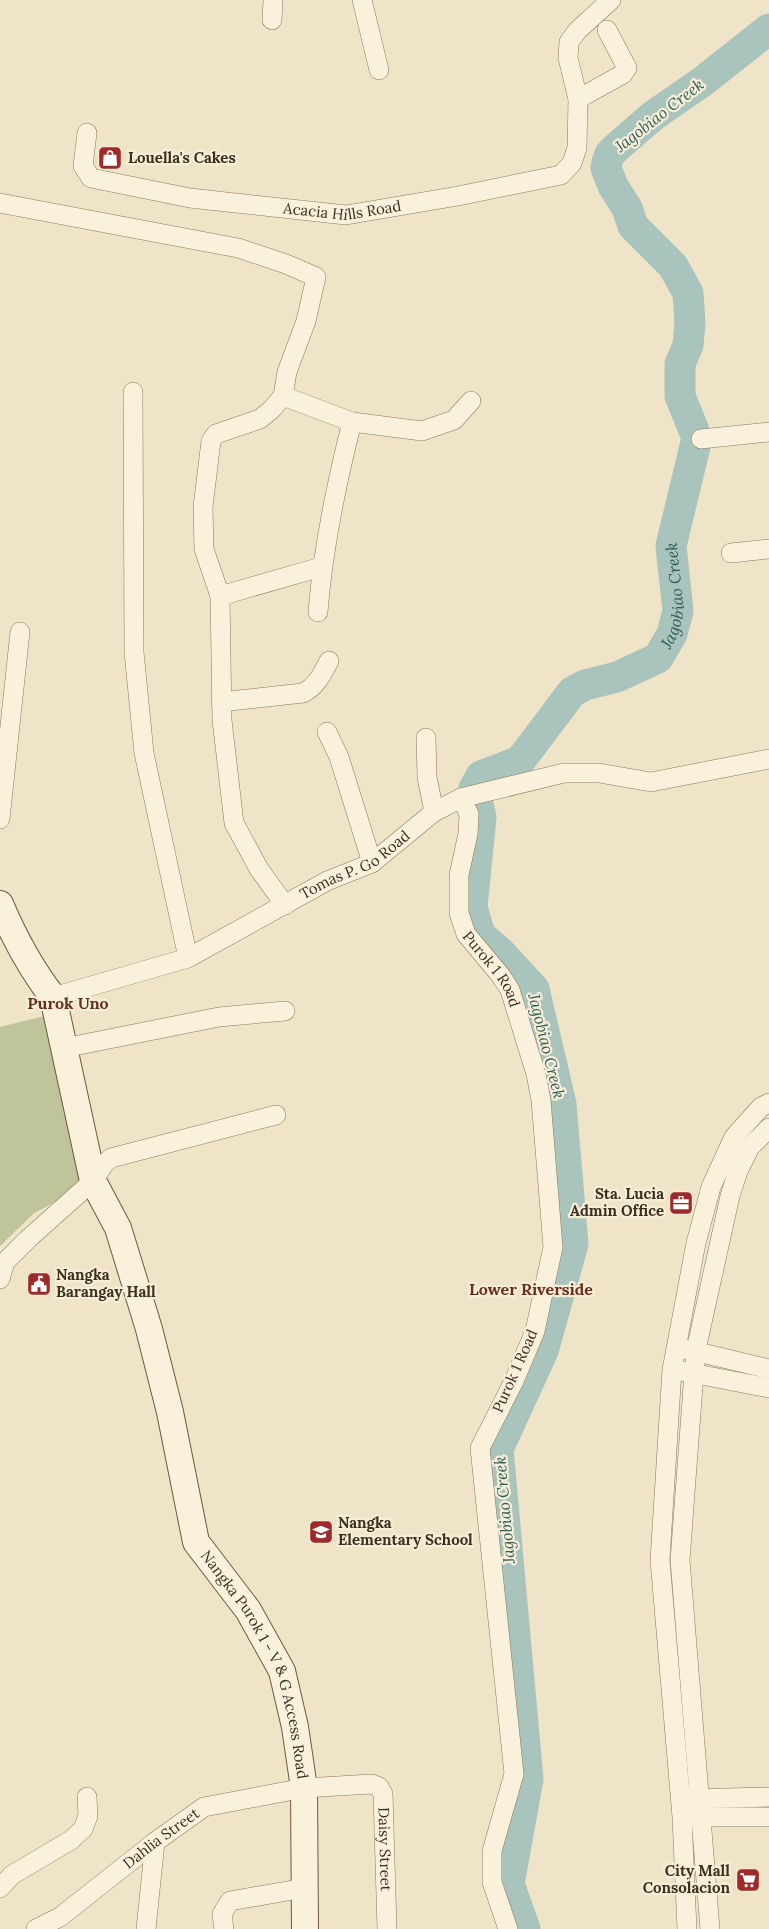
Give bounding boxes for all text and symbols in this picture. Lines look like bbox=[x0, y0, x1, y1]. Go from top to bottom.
water label: Jagobiao Creek bbox=[610, 74, 707, 157]
shop icon: Louella's Cakes bbox=[97, 145, 123, 171]
place label: Louella's Cakes bbox=[128, 148, 236, 167]
street label: Acacia Hills Road bbox=[281, 196, 403, 224]
water label: Jagobiao Creek bbox=[655, 542, 688, 653]
street label: Tomas P. Go Road bbox=[296, 826, 413, 903]
street label: Purok 1 Road bbox=[459, 927, 525, 1009]
water label: Jagobiao Creek bbox=[524, 991, 570, 1100]
district label: Purok Uno bbox=[27, 993, 109, 1013]
place label: Sta. Lucia Admin Office bbox=[570, 1184, 664, 1220]
office icon: Sta. Lucia Admin Office bbox=[668, 1190, 694, 1216]
place label: Nangka Barangay Hall bbox=[56, 1265, 156, 1301]
public building icon: Nangka Barangay Hall bbox=[26, 1271, 52, 1297]
district label: Lower Riverside bbox=[469, 1279, 593, 1299]
street label: Purok 1 Road bbox=[488, 1326, 541, 1416]
water label: Jagobiao Creek bbox=[489, 1456, 519, 1565]
place label: Nangka Elementary School bbox=[338, 1513, 473, 1549]
school or university icon: Nangka Elementary School bbox=[308, 1519, 334, 1545]
street label: Nangka Purok 1 - V & G Access Road bbox=[197, 1546, 313, 1780]
street label: Dahlia Street bbox=[119, 1803, 203, 1873]
street label: Daisy Street bbox=[374, 1807, 396, 1892]
place label: City Mall Consolacion bbox=[643, 1861, 730, 1897]
supermarket icon: City Mall Consolacion bbox=[735, 1867, 761, 1893]

